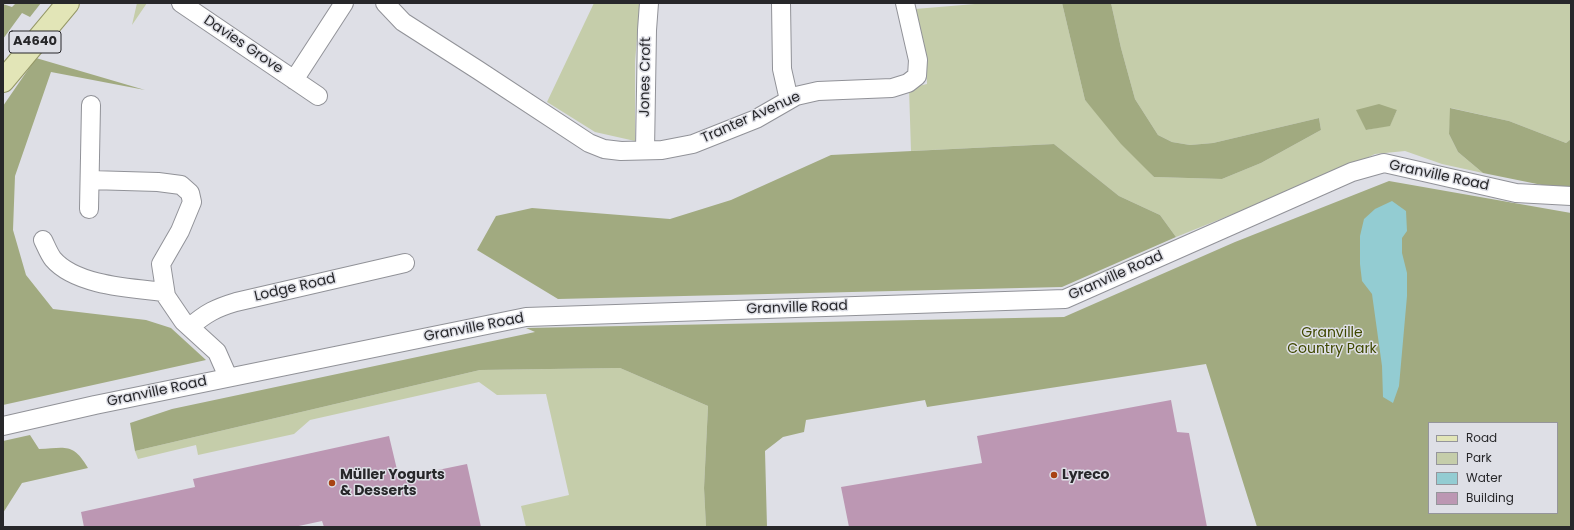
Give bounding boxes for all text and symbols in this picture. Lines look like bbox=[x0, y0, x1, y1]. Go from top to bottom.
street label: Davies Grove bbox=[200, 12, 286, 78]
road number: A4640 bbox=[9, 31, 61, 53]
street label: Jones Croft bbox=[637, 37, 655, 117]
street label: Tranter Avenue bbox=[699, 89, 803, 147]
street label: Granville Road bbox=[1388, 157, 1490, 195]
street label: Granville Road bbox=[1066, 248, 1166, 304]
street label: Lodge Road bbox=[253, 271, 337, 305]
street label: Granville Road bbox=[746, 298, 848, 318]
street label: Granville Road bbox=[423, 310, 525, 346]
park label: Granville Country Park bbox=[1287, 325, 1377, 358]
street label: Granville Road bbox=[106, 373, 208, 411]
legend bbox=[1428, 422, 1558, 514]
text: Road bbox=[1466, 429, 1497, 446]
text: Park bbox=[1466, 449, 1492, 466]
place label: Müller Yogurts & Desserts bbox=[340, 467, 445, 500]
place label: Lyreco bbox=[1062, 467, 1110, 483]
text: Water bbox=[1466, 469, 1502, 486]
marker: Lyreco bbox=[1049, 470, 1059, 480]
marker: Müller Yogurts & Desserts bbox=[327, 478, 337, 488]
text: Building bbox=[1466, 489, 1514, 506]

